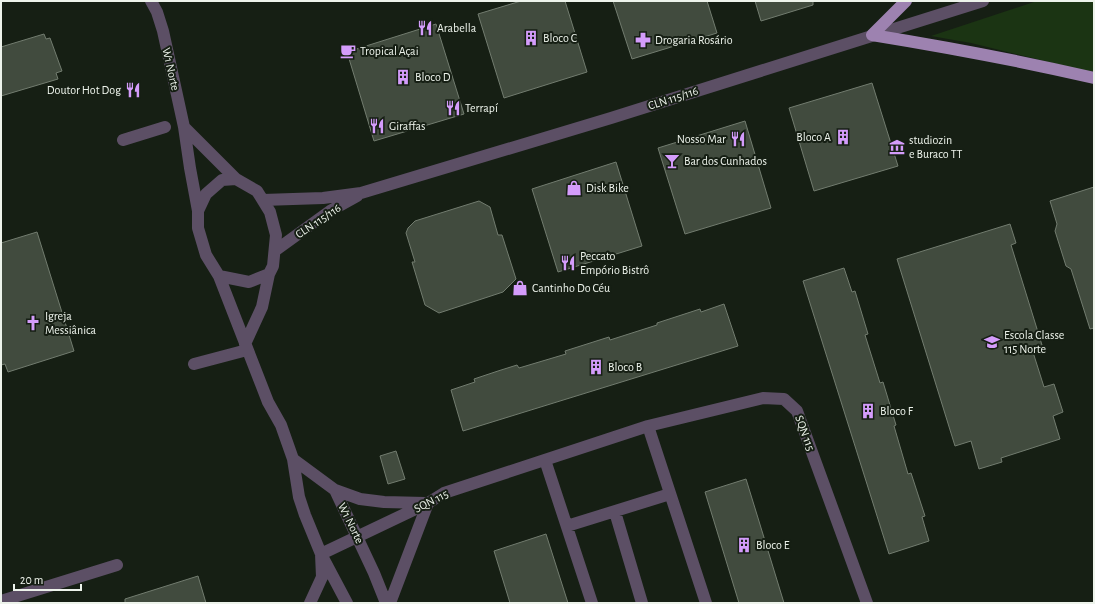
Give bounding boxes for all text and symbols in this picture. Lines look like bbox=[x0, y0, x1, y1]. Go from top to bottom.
restaurant icon: Arabella bbox=[416, 19, 434, 37]
place label: Arabella bbox=[437, 22, 477, 34]
building icon: Bloco C bbox=[522, 29, 540, 47]
pharmacy icon: Drogaria Rosário bbox=[634, 31, 652, 49]
place label: Bloco C bbox=[543, 32, 577, 44]
place label: Drogaria Rosário bbox=[655, 34, 733, 46]
cafe icon: Tropical Açai bbox=[339, 42, 357, 60]
place label: Tropical Açai bbox=[360, 45, 419, 57]
street label: W1 Norte bbox=[160, 46, 182, 92]
building icon: Bloco D bbox=[394, 68, 412, 86]
place label: Bloco D bbox=[415, 71, 451, 83]
restaurant icon: Doutor Hot Dog bbox=[124, 81, 142, 99]
place label: Doutor Hot Dog bbox=[47, 84, 121, 96]
street label: CLN 115/116 bbox=[646, 84, 700, 112]
restaurant icon: Terrapí bbox=[444, 99, 462, 117]
place label: Terrapí bbox=[465, 102, 498, 114]
restaurant icon: Giraffas bbox=[368, 117, 386, 135]
place label: Giraffas bbox=[389, 120, 425, 132]
building icon: Bloco A bbox=[834, 128, 852, 146]
restaurant icon: Nosso Mar bbox=[729, 130, 747, 148]
place label: Bloco A bbox=[796, 131, 831, 143]
place label: Nosso Mar bbox=[677, 133, 726, 145]
place label: studiozin e Buraco TT bbox=[909, 134, 963, 160]
museum icon: studiozin e Buraco TT bbox=[888, 138, 906, 156]
bar icon: Bar dos Cunhados bbox=[663, 152, 681, 170]
place label: Bar dos Cunhados bbox=[684, 155, 767, 167]
shop icon: Disk Bike bbox=[565, 179, 583, 197]
place label: Disk Bike bbox=[586, 182, 629, 194]
street label: CLN 115/116 bbox=[293, 201, 343, 241]
place label: Peccato Empório Bistrô bbox=[580, 250, 649, 276]
restaurant icon: Peccato Empório Bistrô bbox=[559, 254, 577, 272]
shop icon: Cantinho Do Céu bbox=[511, 279, 529, 297]
place label: Cantinho Do Céu bbox=[532, 282, 610, 294]
place label: Igreja Messiânica bbox=[45, 310, 97, 336]
church icon: Igreja Messiânica bbox=[24, 314, 42, 332]
place label: Escola Classe 115 Norte bbox=[1004, 329, 1064, 355]
school or university icon: Escola Classe 115 Norte bbox=[983, 333, 1001, 351]
building icon: Bloco B bbox=[587, 358, 605, 376]
place label: Bloco B bbox=[608, 361, 642, 373]
building icon: Bloco F bbox=[859, 402, 877, 420]
place label: Bloco F bbox=[880, 405, 914, 417]
street label: SQN 115 bbox=[792, 414, 817, 453]
street label: SQN 115 bbox=[412, 487, 451, 516]
street label: W1 Norte bbox=[336, 501, 366, 545]
building icon: Bloco E bbox=[735, 536, 753, 554]
place label: Bloco E bbox=[756, 539, 790, 551]
scale bar bbox=[14, 566, 81, 592]
text: 20 m bbox=[20, 574, 43, 586]

